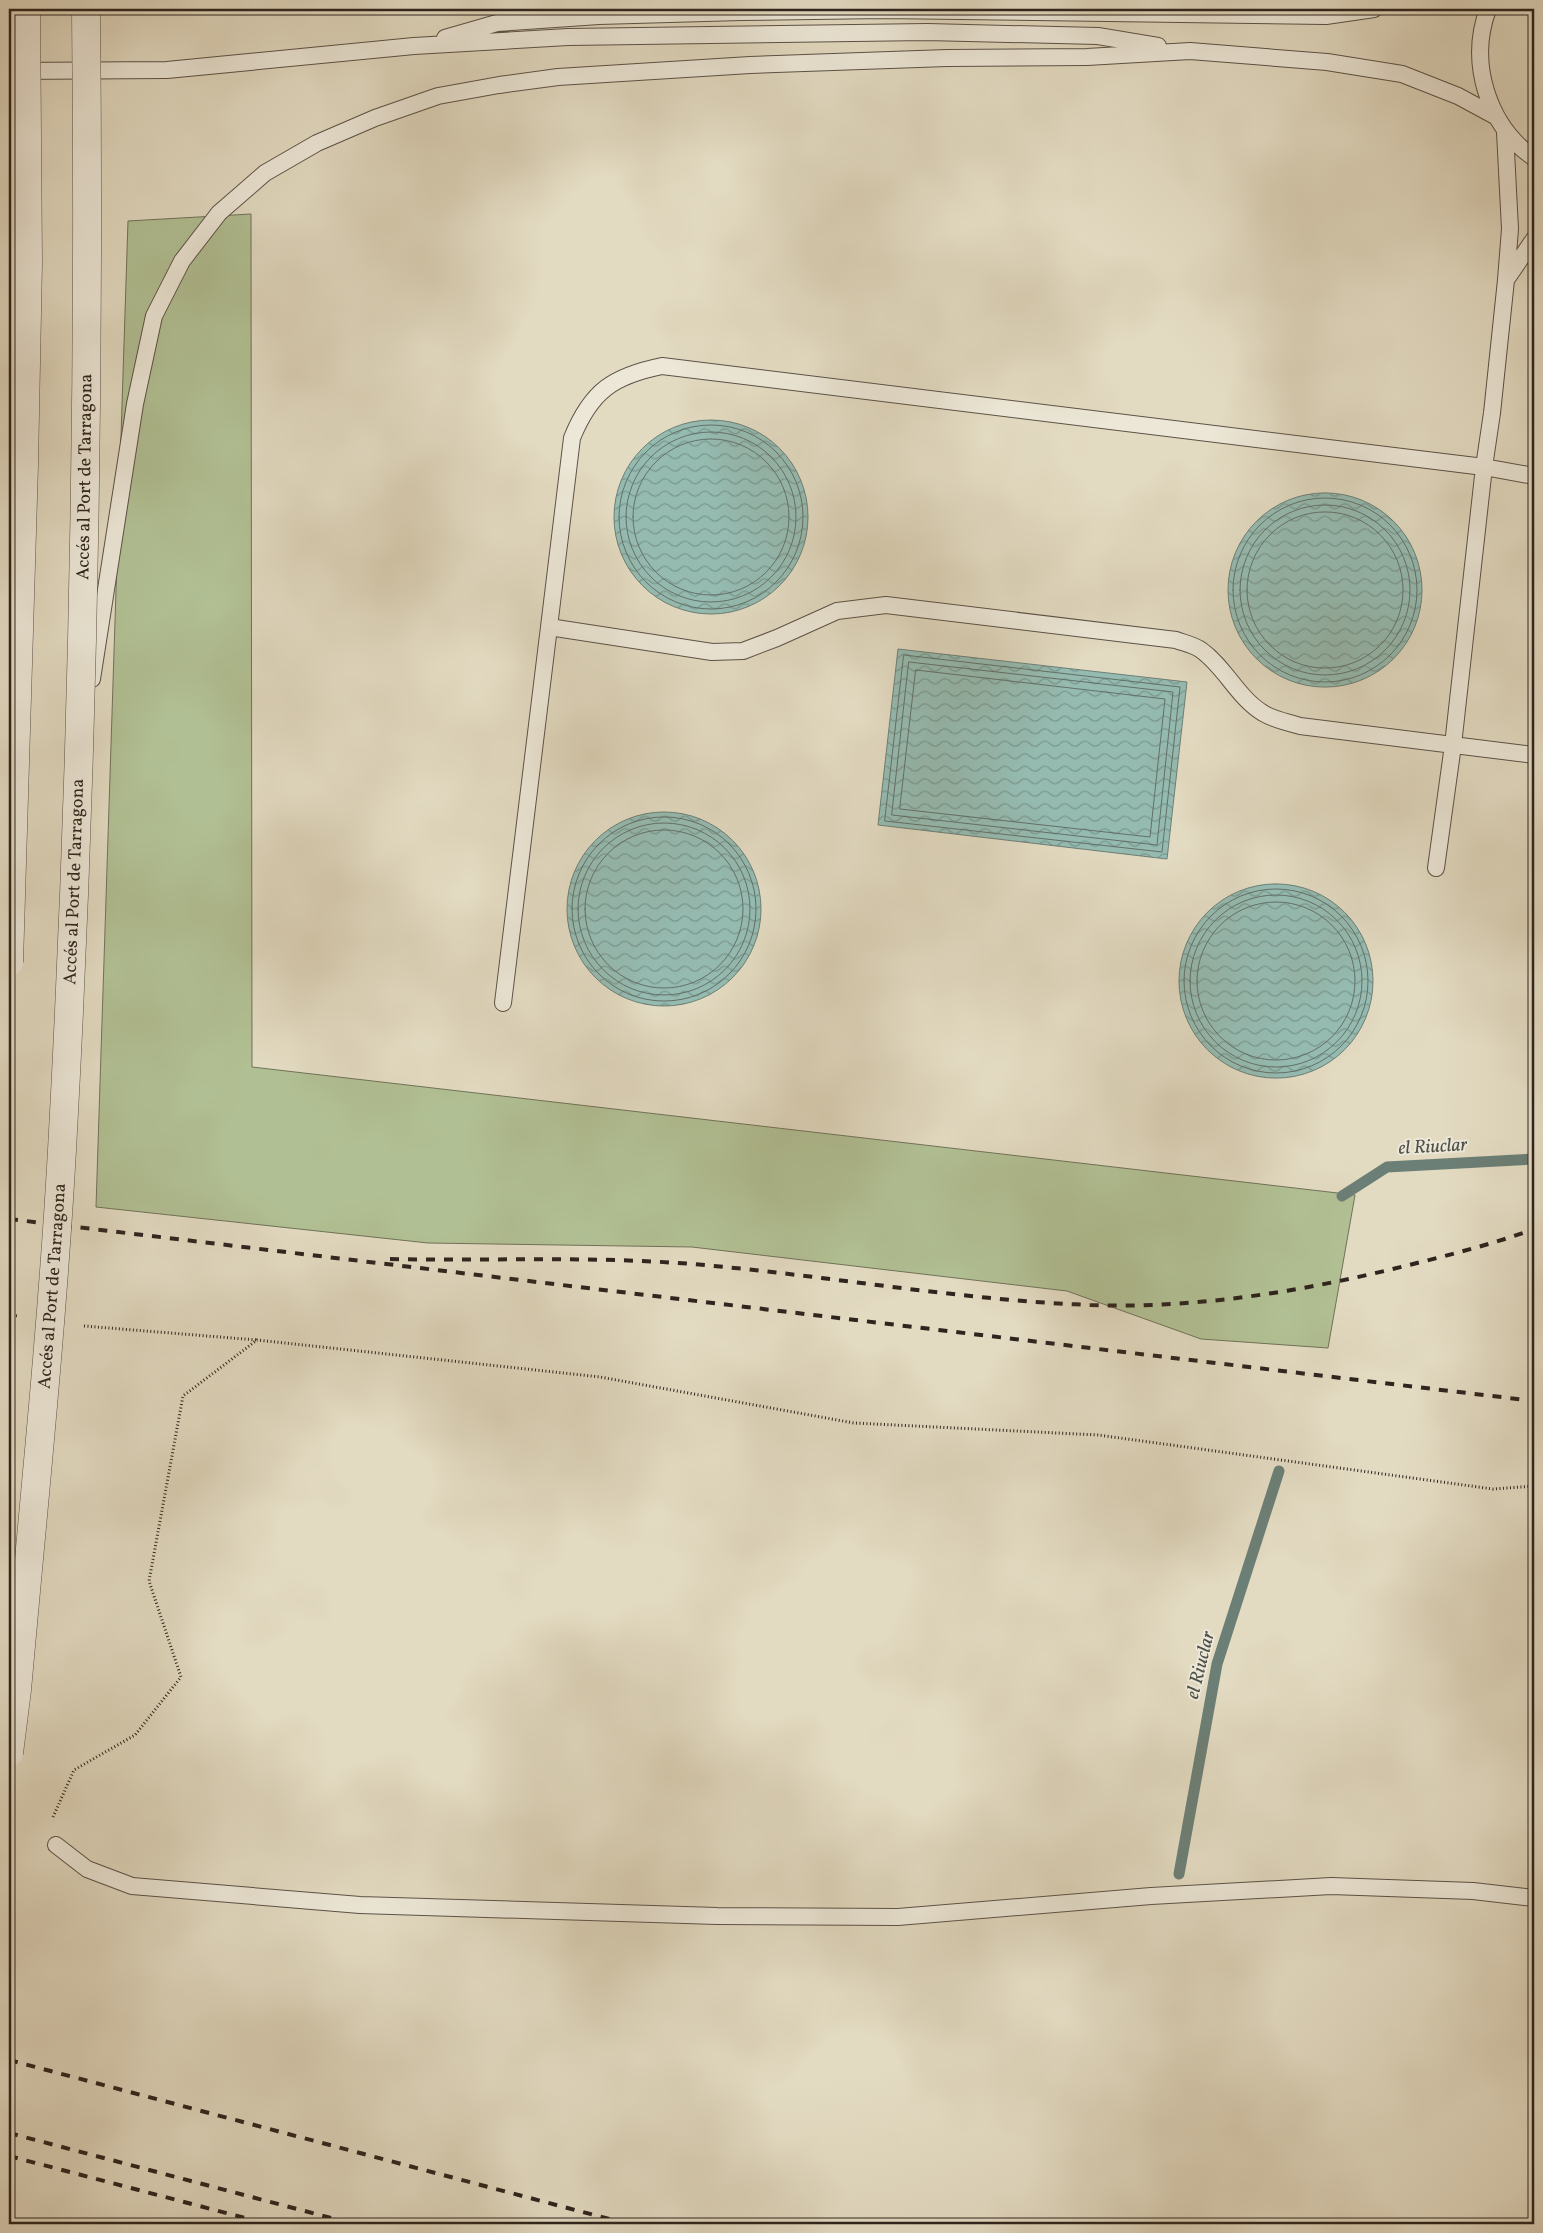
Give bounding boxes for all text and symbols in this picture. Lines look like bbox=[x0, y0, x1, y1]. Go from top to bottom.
street label: Accés al Port de Tarragona bbox=[71, 374, 99, 580]
street label: Accés al Port de Tarragona bbox=[58, 778, 91, 985]
water label: el Riuclar bbox=[1398, 1132, 1469, 1162]
street label: Accés al Port de Tarragona bbox=[32, 1182, 73, 1390]
water label: el Riuclar bbox=[1180, 1628, 1222, 1702]

